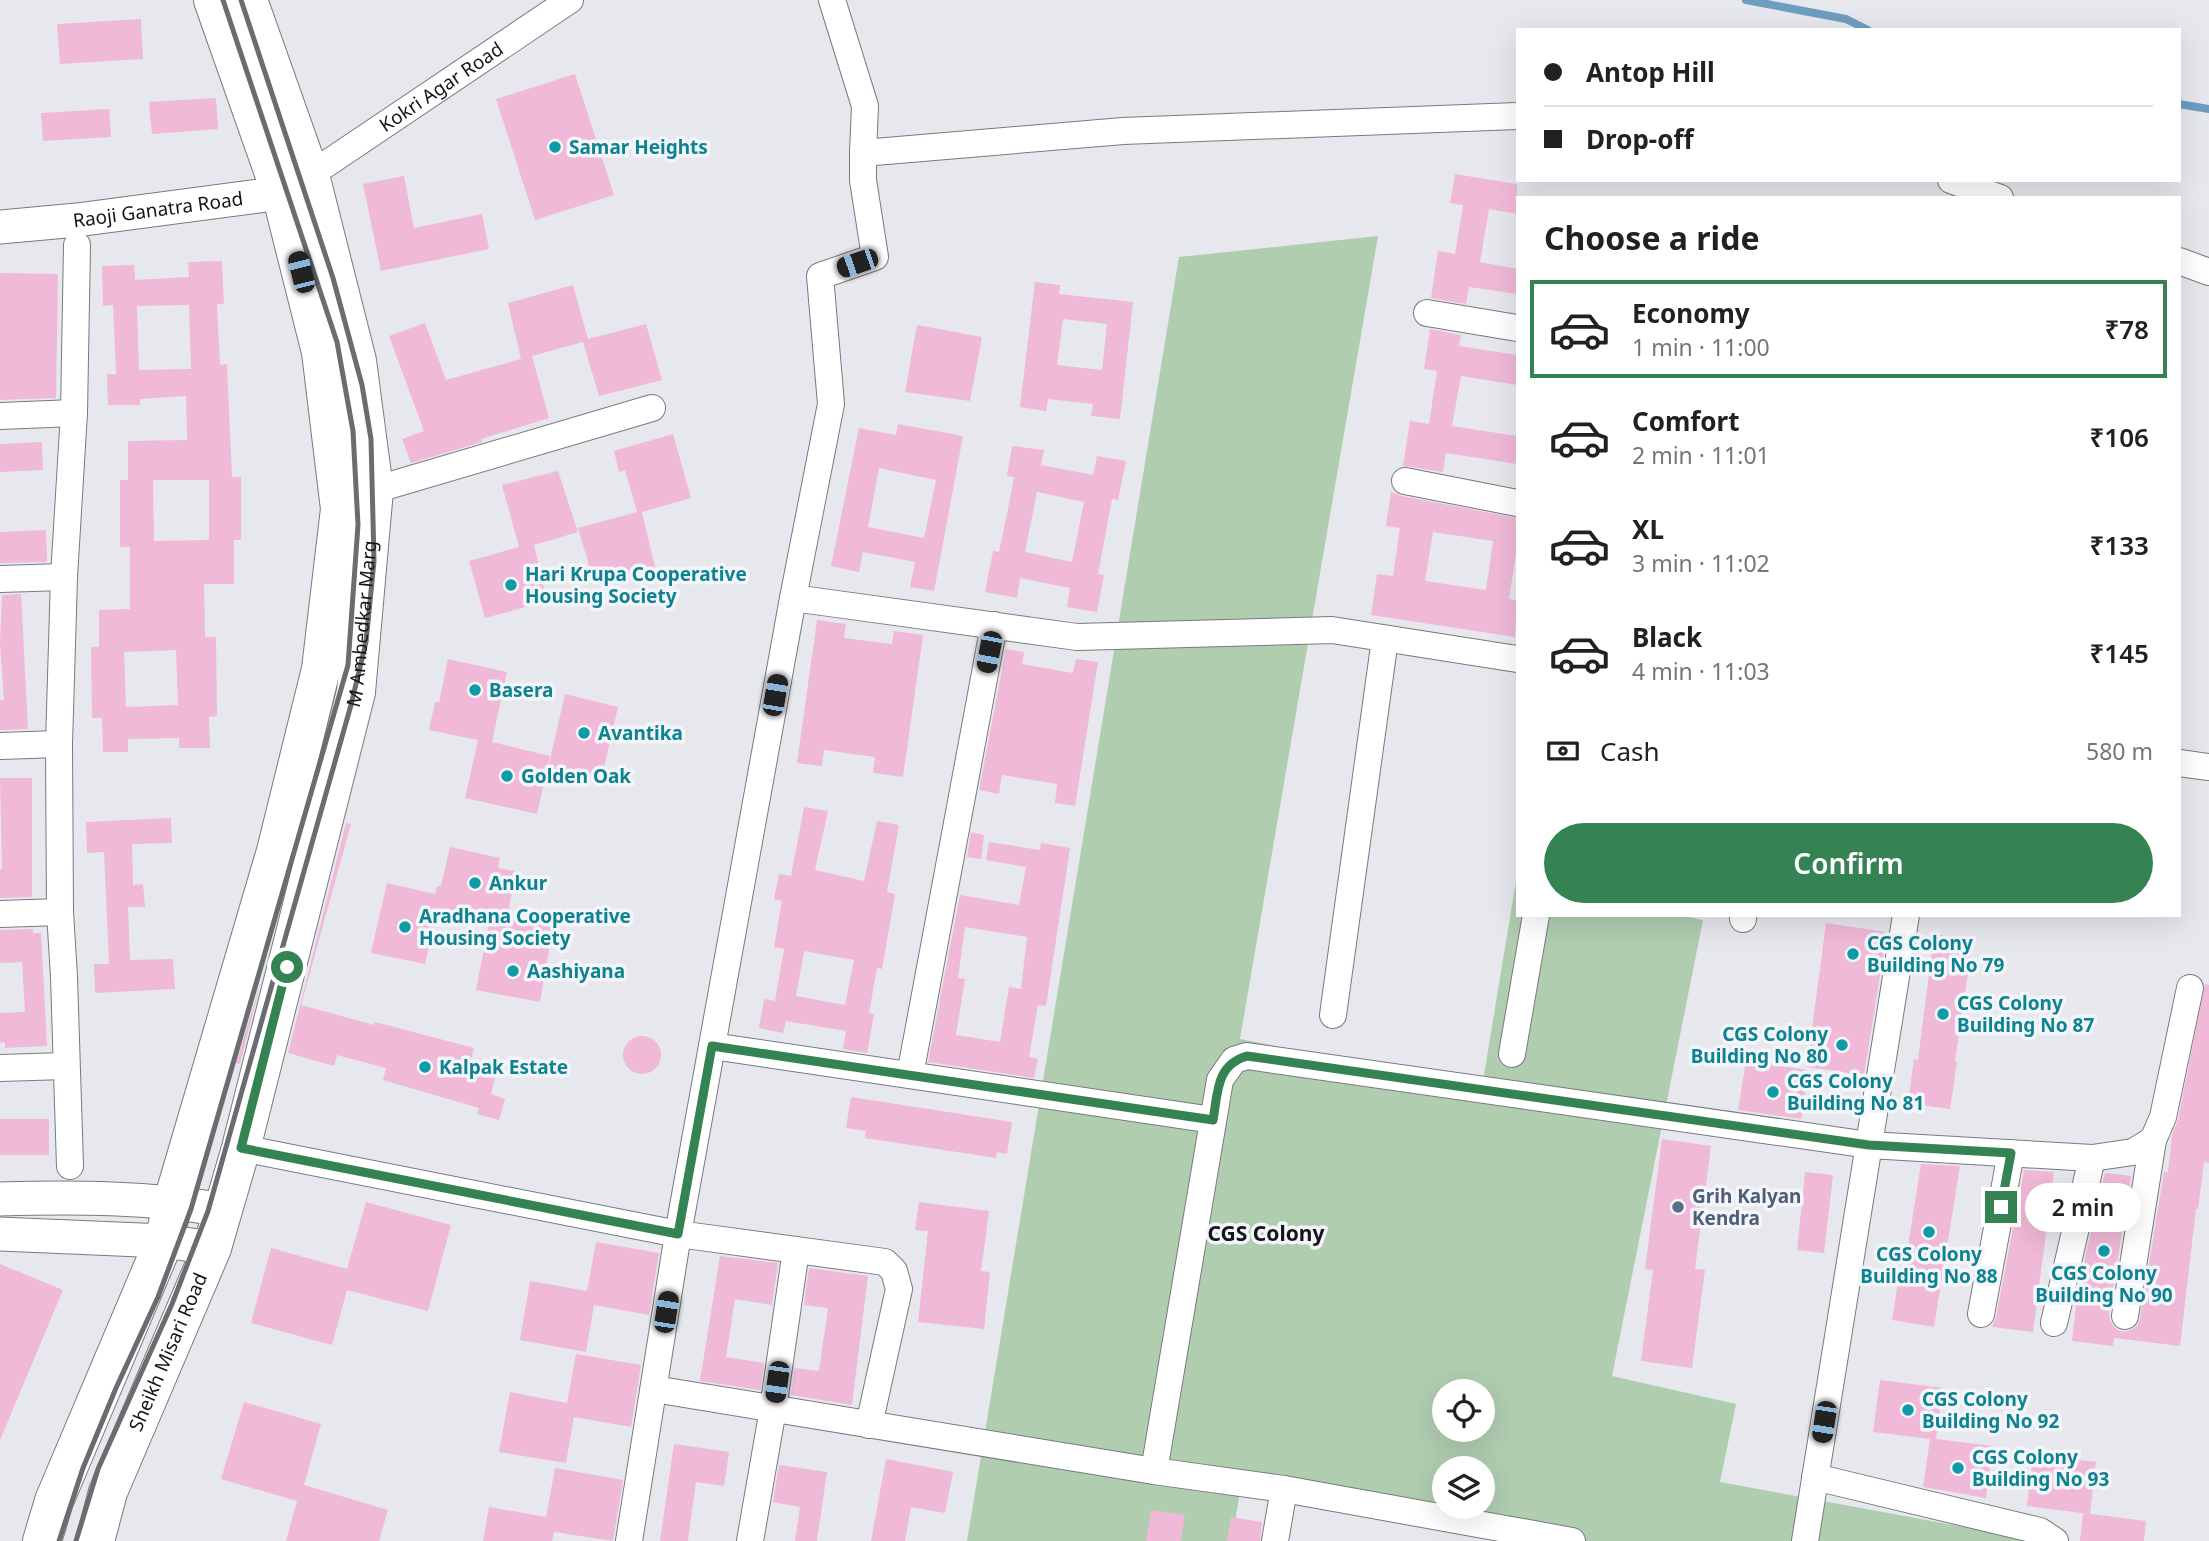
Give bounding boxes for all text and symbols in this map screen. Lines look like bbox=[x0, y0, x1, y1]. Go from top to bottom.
street label: Kokri Agar Road bbox=[374, 36, 508, 138]
text: Antop Hill bbox=[1586, 54, 1715, 90]
text: Drop-off bbox=[1586, 121, 1693, 157]
place label: Samar Heights bbox=[569, 134, 708, 160]
marker: Samar Heights bbox=[547, 139, 563, 155]
street label: Raoji Ganatra Road bbox=[71, 185, 245, 233]
text: Choose a ride bbox=[1544, 216, 1760, 259]
car bbox=[834, 246, 881, 280]
car bbox=[286, 249, 317, 295]
text: Economy bbox=[1632, 295, 1750, 331]
icon: car bbox=[1548, 298, 1611, 361]
text: ₹78 bbox=[2104, 311, 2149, 347]
text: 1 min · 11:00 bbox=[1632, 331, 1770, 363]
text: Comfort bbox=[1632, 403, 1740, 439]
icon: car bbox=[1548, 406, 1611, 469]
text: ₹106 bbox=[2090, 419, 2149, 455]
text: 2 min · 11:01 bbox=[1632, 439, 1770, 471]
text: XL bbox=[1632, 511, 1664, 547]
icon: car bbox=[1548, 514, 1611, 577]
text: ₹133 bbox=[2090, 527, 2149, 563]
street label: M Ambedkar Marg bbox=[340, 539, 382, 710]
text: 3 min · 11:02 bbox=[1632, 547, 1770, 579]
place label: Hari Krupa Cooperative Housing Society bbox=[525, 561, 747, 609]
marker: Hari Krupa Cooperative Housing Society bbox=[503, 577, 519, 593]
text: Black bbox=[1632, 619, 1702, 655]
icon: car bbox=[1548, 622, 1611, 685]
car bbox=[975, 629, 1004, 675]
text: ₹145 bbox=[2090, 635, 2149, 671]
text: 4 min · 11:03 bbox=[1632, 655, 1770, 687]
car bbox=[762, 672, 789, 718]
place label: Basera bbox=[489, 677, 553, 703]
marker: Basera bbox=[467, 682, 483, 698]
place label: Avantika bbox=[598, 720, 683, 746]
marker: Avantika bbox=[576, 725, 592, 741]
icon: cash bbox=[1544, 732, 1582, 770]
text: Cash bbox=[1600, 733, 1660, 769]
text: 580 m bbox=[2086, 735, 2153, 767]
place label: Golden Oak bbox=[521, 763, 631, 789]
marker: Golden Oak bbox=[499, 768, 515, 784]
button: Confirm bbox=[1544, 823, 2153, 903]
place label: Ankur bbox=[489, 870, 548, 896]
marker: Ankur bbox=[467, 875, 483, 891]
place label: Aradhana Cooperative Housing Society bbox=[419, 903, 631, 951]
marker: Aradhana Cooperative Housing Society bbox=[397, 919, 413, 935]
place label: CGS Colony Building No 79 bbox=[1867, 930, 2004, 978]
marker: CGS Colony Building No 79 bbox=[1845, 946, 1861, 962]
route start bbox=[271, 951, 303, 983]
place label: Aashiyana bbox=[527, 958, 625, 984]
marker: Aashiyana bbox=[505, 963, 521, 979]
place label: CGS Colony Building No 87 bbox=[1957, 990, 2094, 1038]
marker: CGS Colony Building No 87 bbox=[1935, 1006, 1951, 1022]
place label: CGS Colony Building No 80 bbox=[1691, 1021, 1828, 1069]
marker: CGS Colony Building No 80 bbox=[1834, 1037, 1850, 1053]
place label: Kalpak Estate bbox=[439, 1054, 568, 1080]
marker: Kalpak Estate bbox=[417, 1059, 433, 1075]
place label: CGS Colony Building No 81 bbox=[1787, 1068, 1924, 1116]
marker: CGS Colony Building No 81 bbox=[1765, 1084, 1781, 1100]
callout: 2 min bbox=[2025, 1182, 2141, 1232]
place label: Grih Kalyan Kendra bbox=[1692, 1183, 1801, 1231]
route end bbox=[1985, 1191, 2017, 1223]
text: 2 min bbox=[2052, 1191, 2114, 1223]
marker: Grih Kalyan Kendra bbox=[1670, 1199, 1686, 1215]
district label: CGS Colony bbox=[1208, 1219, 1324, 1247]
marker: CGS Colony Building No 88 bbox=[1921, 1224, 1937, 1240]
place label: CGS Colony Building No 88 bbox=[1860, 1241, 1998, 1289]
marker: CGS Colony Building No 90 bbox=[2096, 1243, 2112, 1259]
place label: CGS Colony Building No 90 bbox=[2035, 1260, 2173, 1308]
street label: Sheikh Misari Road bbox=[122, 1269, 213, 1435]
car bbox=[653, 1290, 680, 1334]
car bbox=[764, 1360, 791, 1404]
map controls bbox=[1432, 1379, 1495, 1519]
button: locate bbox=[1432, 1379, 1495, 1442]
place label: CGS Colony Building No 92 bbox=[1922, 1386, 2059, 1434]
car bbox=[1811, 1400, 1838, 1444]
marker: CGS Colony Building No 92 bbox=[1900, 1402, 1916, 1418]
place label: CGS Colony Building No 93 bbox=[1972, 1444, 2109, 1492]
button: layers bbox=[1432, 1456, 1495, 1519]
marker: CGS Colony Building No 93 bbox=[1950, 1460, 1966, 1476]

